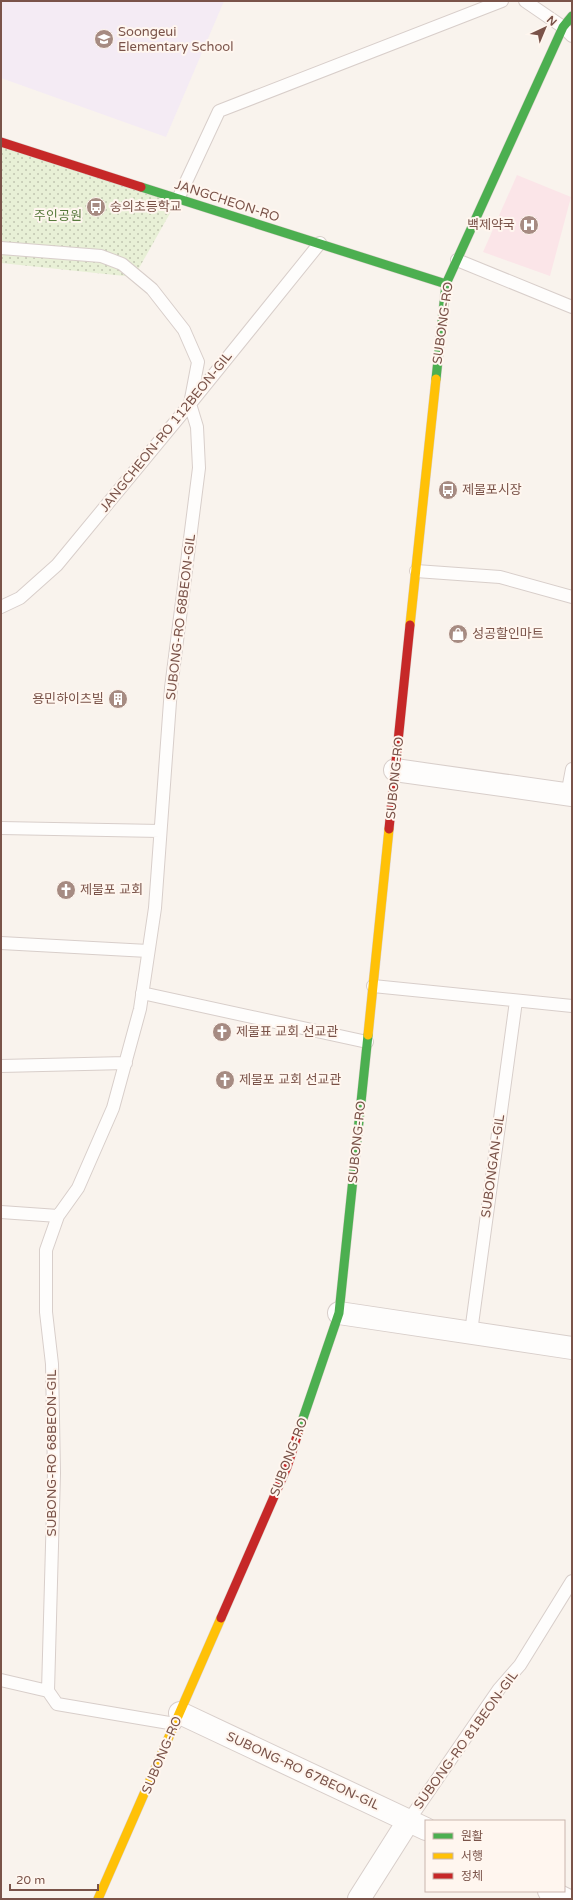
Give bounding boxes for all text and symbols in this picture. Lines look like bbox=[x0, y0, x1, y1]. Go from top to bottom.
north arrow bbox=[525, 8, 565, 48]
text: N bbox=[544, 13, 559, 29]
place label: Soongeui Elementary School bbox=[118, 24, 233, 55]
school or university icon: Soongeui Elementary School bbox=[93, 28, 115, 50]
street label: JANGCHEON-RO bbox=[173, 177, 281, 225]
bus stop icon: 숭의초등학교 bbox=[85, 196, 107, 218]
place label: 숭의초등학교 bbox=[110, 199, 182, 215]
park label: 주인공원 bbox=[34, 208, 82, 224]
hospital icon: 백제약국 bbox=[518, 214, 540, 236]
place label: 백제약국 bbox=[467, 217, 515, 233]
street label: SUBONG-RO bbox=[429, 281, 457, 365]
street label: JANGCHEON-RO 112BEON-GIL bbox=[96, 348, 236, 515]
bus stop icon: 제물포시장 bbox=[437, 479, 459, 501]
place label: 제물포시장 bbox=[462, 482, 522, 498]
street label: SUBONG-RO 68BEON-GIL bbox=[163, 533, 199, 701]
shop icon: 성공할인마트 bbox=[447, 623, 469, 645]
place label: 성공할인마트 bbox=[472, 626, 544, 642]
building icon: 용민하이츠빌 bbox=[107, 688, 129, 710]
place label: 용민하이츠빌 bbox=[32, 691, 104, 707]
street label: SUBONG-RO bbox=[383, 736, 407, 820]
church icon: 제물포 교회 bbox=[55, 879, 77, 901]
place label: 제물포 교회 bbox=[80, 882, 143, 898]
church icon: 제물표 교회 선교관 bbox=[211, 1021, 233, 1043]
place label: 제물표 교회 선교관 bbox=[236, 1024, 338, 1040]
church icon: 제물포 교회 선교관 bbox=[214, 1069, 236, 1091]
place label: 제물포 교회 선교관 bbox=[239, 1072, 341, 1088]
street label: SUBONG-RO bbox=[345, 1100, 369, 1184]
street label: SUBONGAN-GIL bbox=[478, 1113, 508, 1219]
street label: SUBONG-RO 68BEON-GIL bbox=[44, 1369, 60, 1537]
street label: SUBONG-RO bbox=[267, 1415, 311, 1499]
street label: SUBONG-RO 81BEON-GIL bbox=[410, 1667, 522, 1812]
street label: SUBONG-RO bbox=[138, 1714, 186, 1796]
street label: SUBONG-RO 67BEON-GIL bbox=[224, 1728, 383, 1814]
legend bbox=[425, 1820, 565, 1892]
text: 원활 bbox=[461, 1829, 483, 1843]
text: 서행 bbox=[461, 1849, 483, 1863]
scale bar bbox=[10, 1866, 98, 1892]
text: 정체 bbox=[461, 1869, 483, 1883]
text: 20 m bbox=[16, 1873, 45, 1887]

